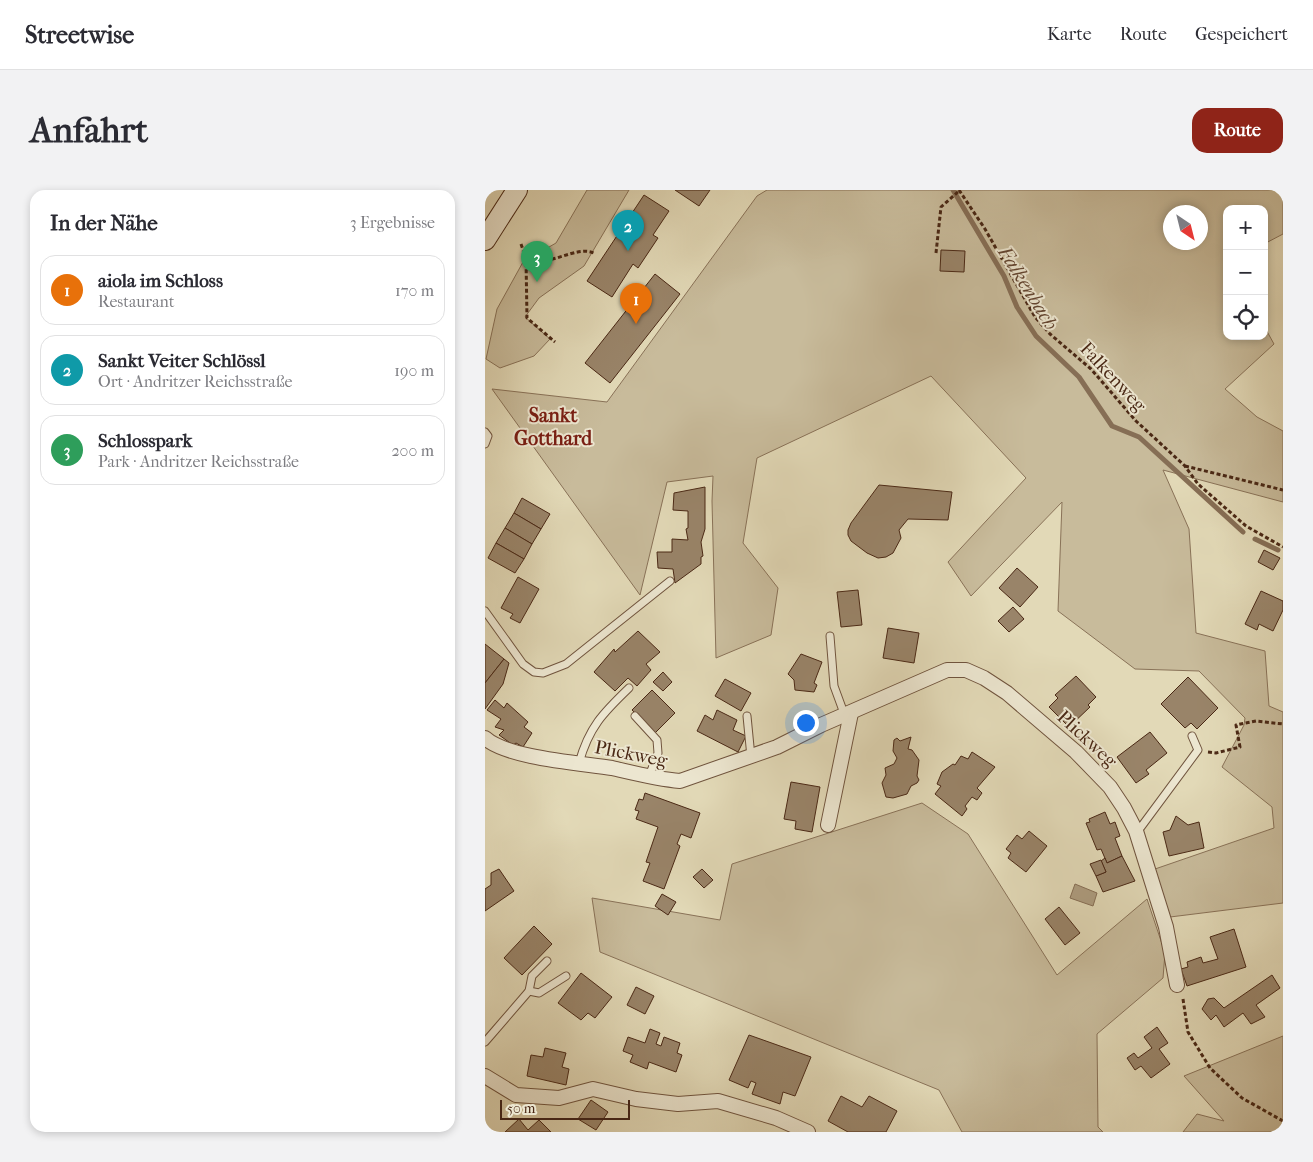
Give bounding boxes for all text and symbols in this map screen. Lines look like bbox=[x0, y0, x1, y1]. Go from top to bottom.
text: Streetwise bbox=[25, 21, 134, 49]
text: Karte bbox=[1047, 24, 1092, 45]
text: Route bbox=[1120, 24, 1167, 45]
text: Gespeichert bbox=[1195, 24, 1288, 45]
button: Route bbox=[1192, 108, 1283, 153]
text: Anfahrt bbox=[30, 110, 148, 151]
north arrow bbox=[1163, 205, 1208, 250]
map controls bbox=[1223, 205, 1268, 340]
button: + bbox=[1223, 205, 1268, 250]
pin: 2 bbox=[612, 210, 644, 251]
text: In der Nähe bbox=[50, 211, 158, 235]
text: 3 Ergebnisse bbox=[350, 213, 435, 232]
pin: 3 bbox=[521, 241, 553, 282]
water label: Falkenbach bbox=[993, 241, 1063, 334]
button: − bbox=[1223, 250, 1268, 295]
text: aiola im Schloss bbox=[98, 270, 223, 292]
text: 1 bbox=[64, 281, 70, 300]
text: 170 m bbox=[395, 281, 434, 300]
pin: 1 bbox=[620, 283, 652, 324]
text: Restaurant bbox=[98, 292, 174, 311]
button: locate bbox=[1223, 295, 1268, 340]
street label: Falkenweg bbox=[1075, 338, 1151, 417]
text: Sankt Veiter Schlössl bbox=[98, 350, 266, 372]
text: 2 bbox=[63, 361, 71, 380]
text: 190 m bbox=[394, 361, 434, 380]
text: Ort · Andritzer Reichsstraße bbox=[98, 372, 292, 391]
district label: Sankt Gotthard bbox=[514, 404, 593, 450]
text: Schlosspark bbox=[98, 430, 192, 452]
text: 3 bbox=[64, 441, 70, 460]
text: 200 m bbox=[391, 441, 434, 460]
text: Park · Andritzer Reichsstraße bbox=[98, 452, 299, 471]
street label: Plickweg bbox=[1053, 706, 1122, 773]
your location bbox=[793, 710, 819, 736]
street label: Plickweg bbox=[593, 736, 670, 772]
scale bar bbox=[500, 1097, 630, 1120]
text: 50 m bbox=[507, 1100, 535, 1117]

